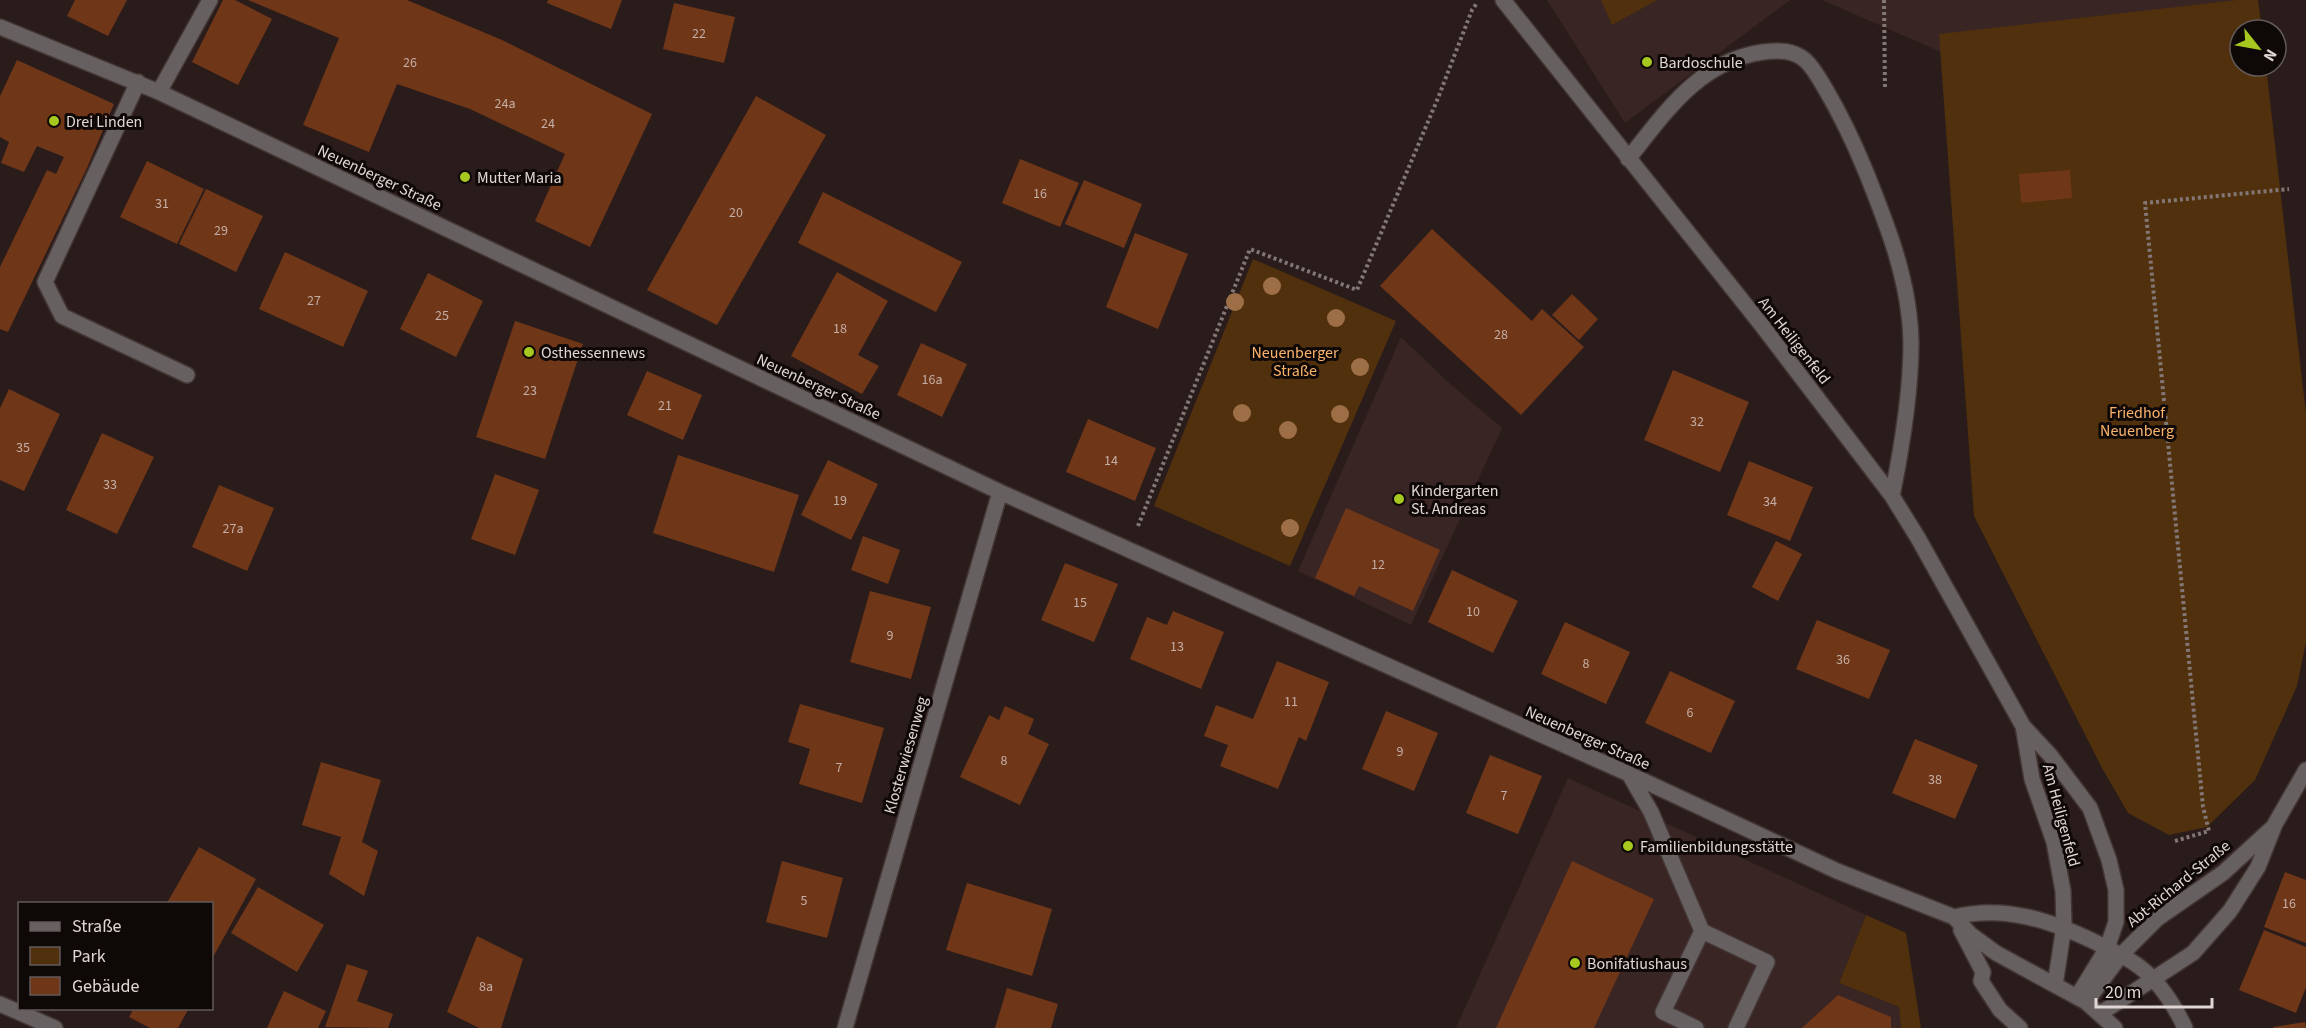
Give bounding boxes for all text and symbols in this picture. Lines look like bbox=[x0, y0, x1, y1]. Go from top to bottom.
north arrow bbox=[2228, 18, 2288, 78]
house number: 22 bbox=[692, 24, 706, 44]
text: N bbox=[2258, 45, 2282, 65]
place label: Bardoschule bbox=[1659, 52, 1743, 74]
house number: 26 bbox=[403, 53, 417, 73]
marker: Bardoschule bbox=[1640, 55, 1654, 69]
house number: 24a bbox=[495, 94, 515, 114]
place label: Drei Linden bbox=[66, 111, 142, 133]
marker: Drei Linden bbox=[47, 114, 61, 128]
house number: 24 bbox=[541, 114, 555, 134]
street label: Neuenberger Straße bbox=[314, 140, 445, 216]
place label: Mutter Maria bbox=[477, 167, 562, 189]
marker: Mutter Maria bbox=[458, 170, 472, 184]
house number: 16 bbox=[1033, 184, 1047, 204]
house number: 31 bbox=[155, 194, 169, 214]
house number: 20 bbox=[729, 203, 743, 223]
house number: 29 bbox=[214, 221, 228, 241]
house number: 27 bbox=[307, 291, 321, 311]
street label: Am Heiligenfeld bbox=[1753, 292, 1835, 389]
house number: 25 bbox=[435, 306, 449, 326]
house number: 18 bbox=[833, 319, 847, 339]
house number: 28 bbox=[1494, 325, 1508, 345]
place label: Osthessennews bbox=[541, 342, 645, 364]
park label: Neuenberger Straße bbox=[1251, 342, 1339, 382]
marker: Osthessennews bbox=[522, 345, 536, 359]
street label: Neuenberger Straße bbox=[753, 349, 884, 425]
house number: 16a bbox=[922, 370, 942, 390]
house number: 23 bbox=[523, 381, 537, 401]
house number: 21 bbox=[658, 396, 672, 416]
park label: Friedhof Neuenberg bbox=[2100, 402, 2174, 442]
house number: 32 bbox=[1690, 412, 1704, 432]
house number: 35 bbox=[16, 438, 30, 458]
house number: 14 bbox=[1104, 451, 1118, 471]
house number: 33 bbox=[103, 475, 117, 495]
place label: Kindergarten St. Andreas bbox=[1411, 480, 1498, 520]
house number: 19 bbox=[833, 491, 847, 511]
marker: Kindergarten St. Andreas bbox=[1392, 492, 1406, 506]
house number: 34 bbox=[1763, 492, 1777, 512]
house number: 27a bbox=[223, 519, 243, 539]
house number: 12 bbox=[1371, 555, 1385, 575]
house number: 15 bbox=[1073, 593, 1087, 613]
house number: 10 bbox=[1466, 602, 1480, 622]
house number: 9 bbox=[887, 626, 894, 646]
house number: 13 bbox=[1170, 637, 1184, 657]
house number: 36 bbox=[1836, 650, 1850, 670]
house number: 8 bbox=[1583, 654, 1590, 674]
house number: 11 bbox=[1284, 692, 1298, 712]
street label: Klosterwiesenweg bbox=[879, 694, 933, 817]
street label: Neuenberger Straße bbox=[1522, 701, 1653, 775]
house number: 6 bbox=[1687, 703, 1694, 723]
house number: 9 bbox=[1397, 742, 1404, 762]
house number: 8 bbox=[1001, 751, 1008, 771]
house number: 7 bbox=[836, 758, 843, 778]
street label: Am Heiligenfeld bbox=[2037, 761, 2085, 869]
house number: 38 bbox=[1928, 770, 1942, 790]
house number: 7 bbox=[1501, 786, 1508, 806]
street label: Abt-Richard-Straße bbox=[2122, 835, 2235, 932]
place label: Familienbildungsstätte bbox=[1640, 836, 1793, 858]
marker: Familienbildungsstätte bbox=[1621, 839, 1635, 853]
house number: 5 bbox=[801, 891, 808, 911]
house number: 16 bbox=[2282, 894, 2296, 914]
legend bbox=[18, 902, 213, 1010]
text: Straße bbox=[72, 914, 122, 939]
text: Park bbox=[72, 944, 106, 969]
place label: Bonifatiushaus bbox=[1587, 953, 1687, 975]
marker: Bonifatiushaus bbox=[1568, 956, 1582, 970]
scale bar bbox=[2096, 971, 2212, 1009]
text: Gebäude bbox=[72, 974, 140, 999]
house number: 8a bbox=[479, 977, 493, 997]
text: 20 m bbox=[2105, 980, 2141, 1005]

